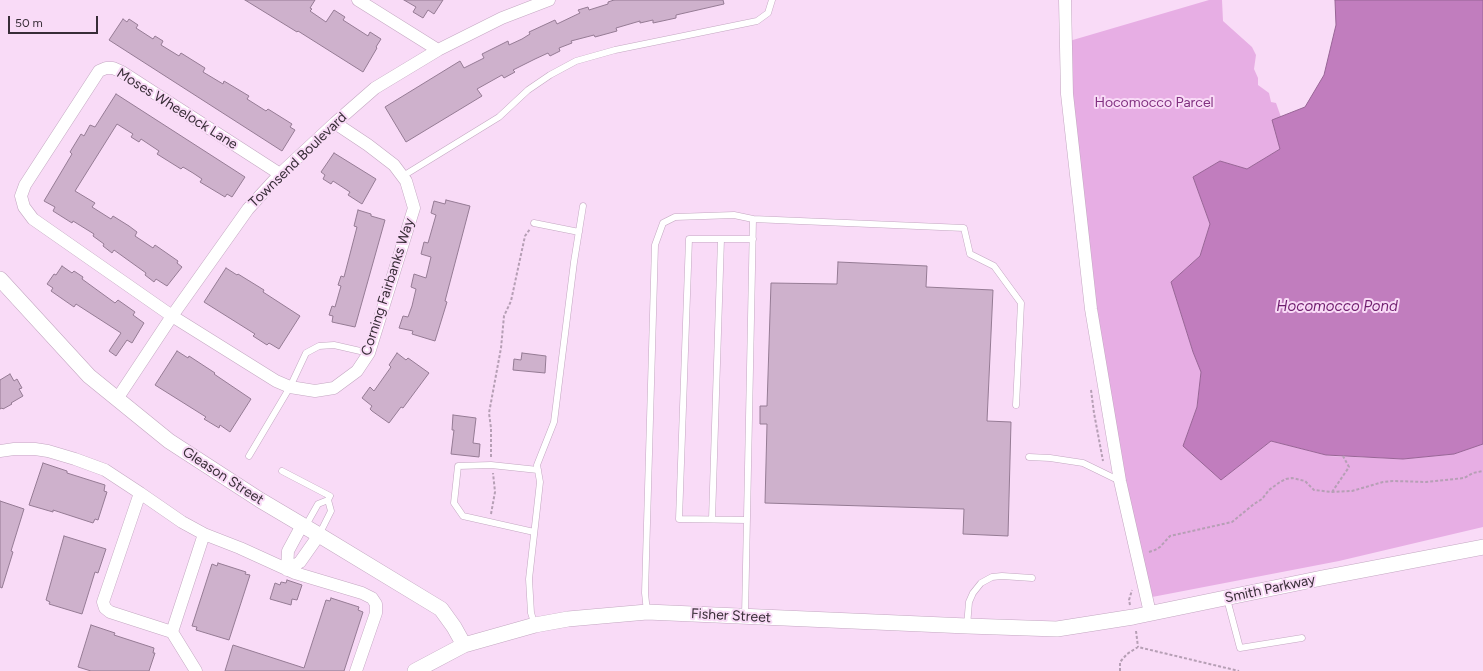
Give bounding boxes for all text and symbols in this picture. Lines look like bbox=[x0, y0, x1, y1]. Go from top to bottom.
scale bar bbox=[10, 8, 100, 34]
text: 50 m bbox=[15, 16, 43, 30]
street label: Moses Wheelock Lane bbox=[113, 65, 241, 153]
park label: Hocomocco Parcel bbox=[1094, 95, 1214, 111]
street label: Townsend Boulevard bbox=[246, 109, 350, 211]
street label: Corning Fairbanks Way bbox=[358, 216, 418, 358]
water label: Hocomocco Pond bbox=[1276, 298, 1398, 316]
street label: Gleason Street bbox=[179, 443, 267, 509]
street label: Smith Parkway bbox=[1223, 571, 1317, 607]
street label: Fisher Street bbox=[691, 606, 771, 626]

